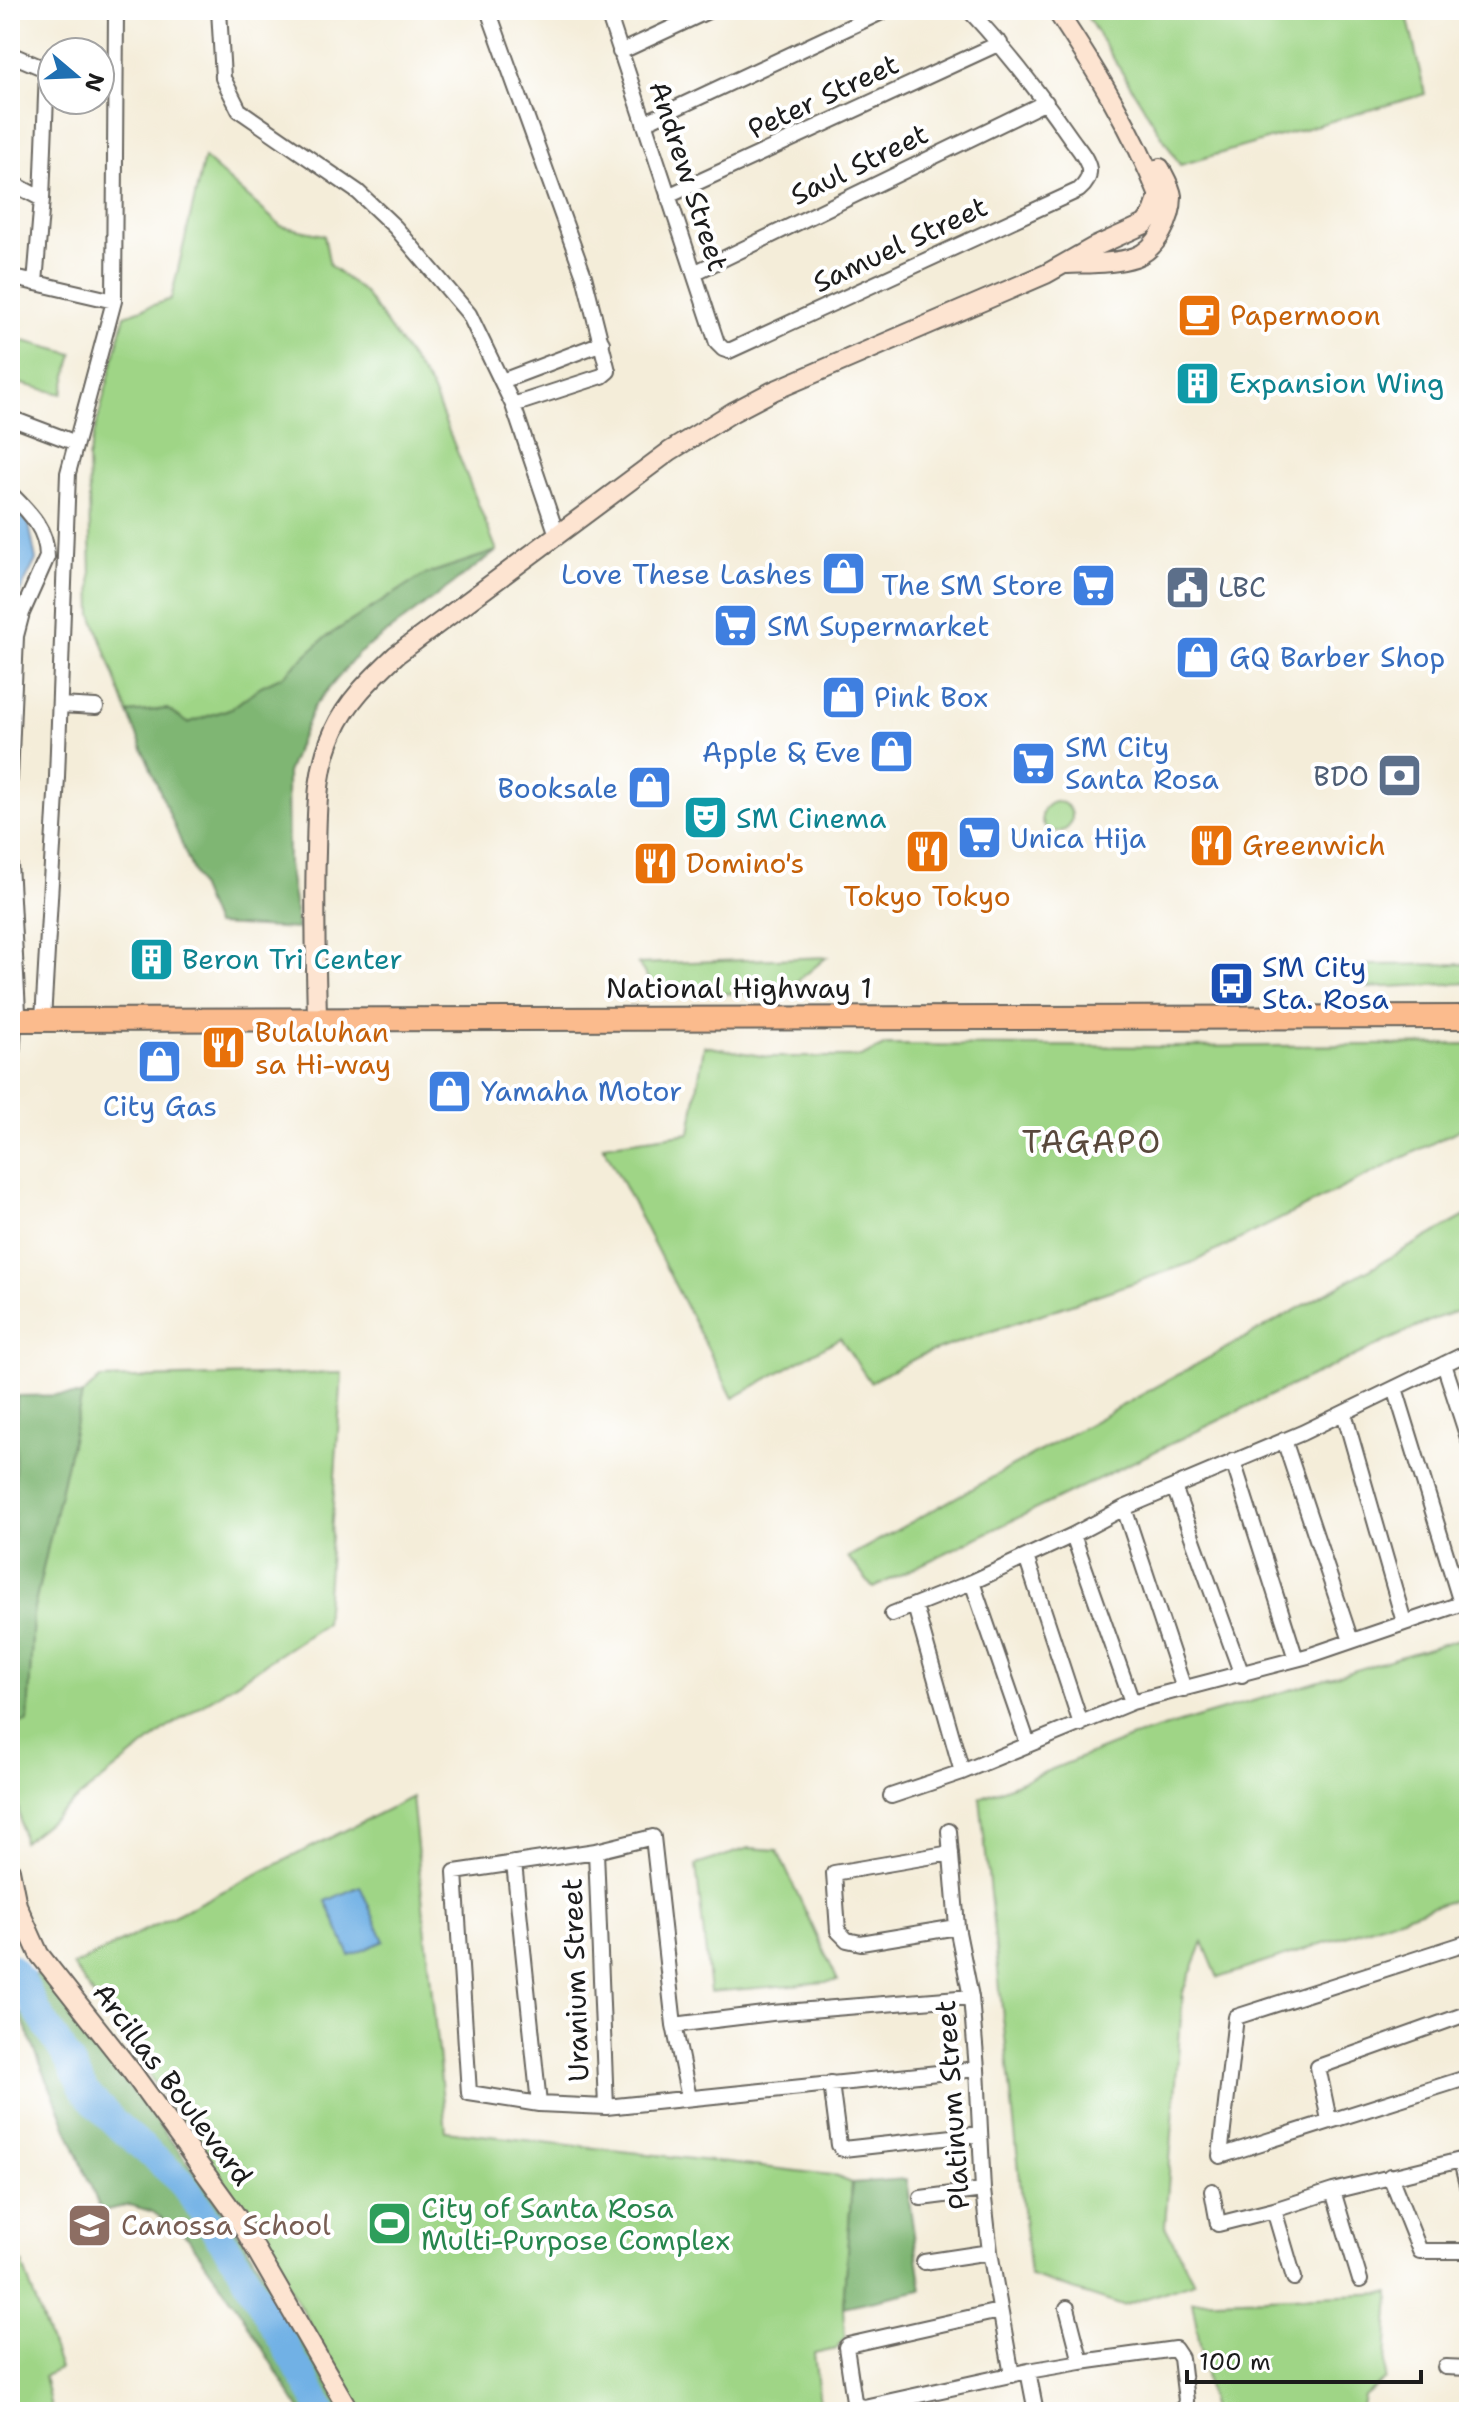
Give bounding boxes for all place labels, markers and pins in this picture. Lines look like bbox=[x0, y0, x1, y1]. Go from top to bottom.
cafe icon: Papermoon bbox=[1175, 291, 1223, 339]
place label: Papermoon bbox=[1230, 296, 1381, 334]
building icon: Expansion Wing bbox=[1174, 359, 1222, 407]
place label: Expansion Wing bbox=[1229, 364, 1444, 402]
shop icon: Love These Lashes bbox=[819, 550, 867, 598]
place label: Love These Lashes bbox=[561, 555, 812, 593]
supermarket icon: The SM Store bbox=[1070, 561, 1118, 609]
public building icon: LBC bbox=[1163, 563, 1211, 611]
place label: The SM Store bbox=[882, 566, 1063, 604]
place label: LBC bbox=[1218, 568, 1266, 606]
supermarket icon: SM Supermarket bbox=[712, 602, 760, 650]
place label: SM Supermarket bbox=[767, 607, 990, 645]
shop icon: GQ Barber Shop bbox=[1174, 633, 1222, 681]
place label: GQ Barber Shop bbox=[1229, 638, 1445, 676]
shop icon: Pink Box bbox=[819, 673, 867, 721]
place label: Pink Box bbox=[874, 678, 988, 716]
shop icon: Apple & Eve bbox=[868, 728, 916, 776]
place label: SM City Santa Rosa bbox=[1065, 728, 1219, 798]
place label: Apple & Eve bbox=[702, 733, 861, 771]
supermarket icon: SM City Santa Rosa bbox=[1010, 739, 1058, 787]
bank icon: BDO bbox=[1376, 752, 1424, 800]
place label: BDO bbox=[1313, 757, 1369, 795]
shop icon: Booksale bbox=[625, 764, 673, 812]
place label: Booksale bbox=[497, 769, 618, 807]
theatre icon: SM Cinema bbox=[681, 794, 729, 842]
place label: SM Cinema bbox=[736, 799, 887, 837]
supermarket icon: Unica Hija bbox=[955, 814, 1003, 862]
place label: Unica Hija bbox=[1010, 819, 1146, 857]
restaurant icon: Greenwich bbox=[1187, 821, 1235, 869]
place label: Greenwich bbox=[1242, 826, 1386, 864]
restaurant icon: Tokyo Tokyo bbox=[903, 827, 951, 875]
restaurant icon: Domino's bbox=[631, 839, 679, 887]
place label: Domino's bbox=[686, 844, 804, 882]
place label: Tokyo Tokyo bbox=[843, 877, 1011, 915]
building icon: Beron Tri Center bbox=[127, 935, 175, 983]
place label: Beron Tri Center bbox=[182, 940, 403, 978]
place label: SM City Sta. Rosa bbox=[1262, 948, 1389, 1018]
bus stop icon: SM City Sta. Rosa bbox=[1207, 959, 1255, 1007]
place label: Bulaluhan sa Hi-way bbox=[255, 1013, 391, 1083]
restaurant icon: Bulaluhan sa Hi-way bbox=[200, 1024, 248, 1072]
shop icon: City Gas bbox=[136, 1038, 184, 1086]
shop icon: Yamaha Motor bbox=[426, 1067, 474, 1115]
place label: Yamaha Motor bbox=[481, 1072, 682, 1110]
place label: City Gas bbox=[103, 1087, 217, 1125]
place label: City of Santa Rosa Multi-Purpose Complex bbox=[421, 2189, 730, 2259]
sports icon: City of Santa Rosa Multi-Purpose Complex bbox=[366, 2200, 414, 2248]
school or university icon: Canossa School bbox=[66, 2201, 114, 2249]
place label: Canossa School bbox=[121, 2206, 331, 2244]

